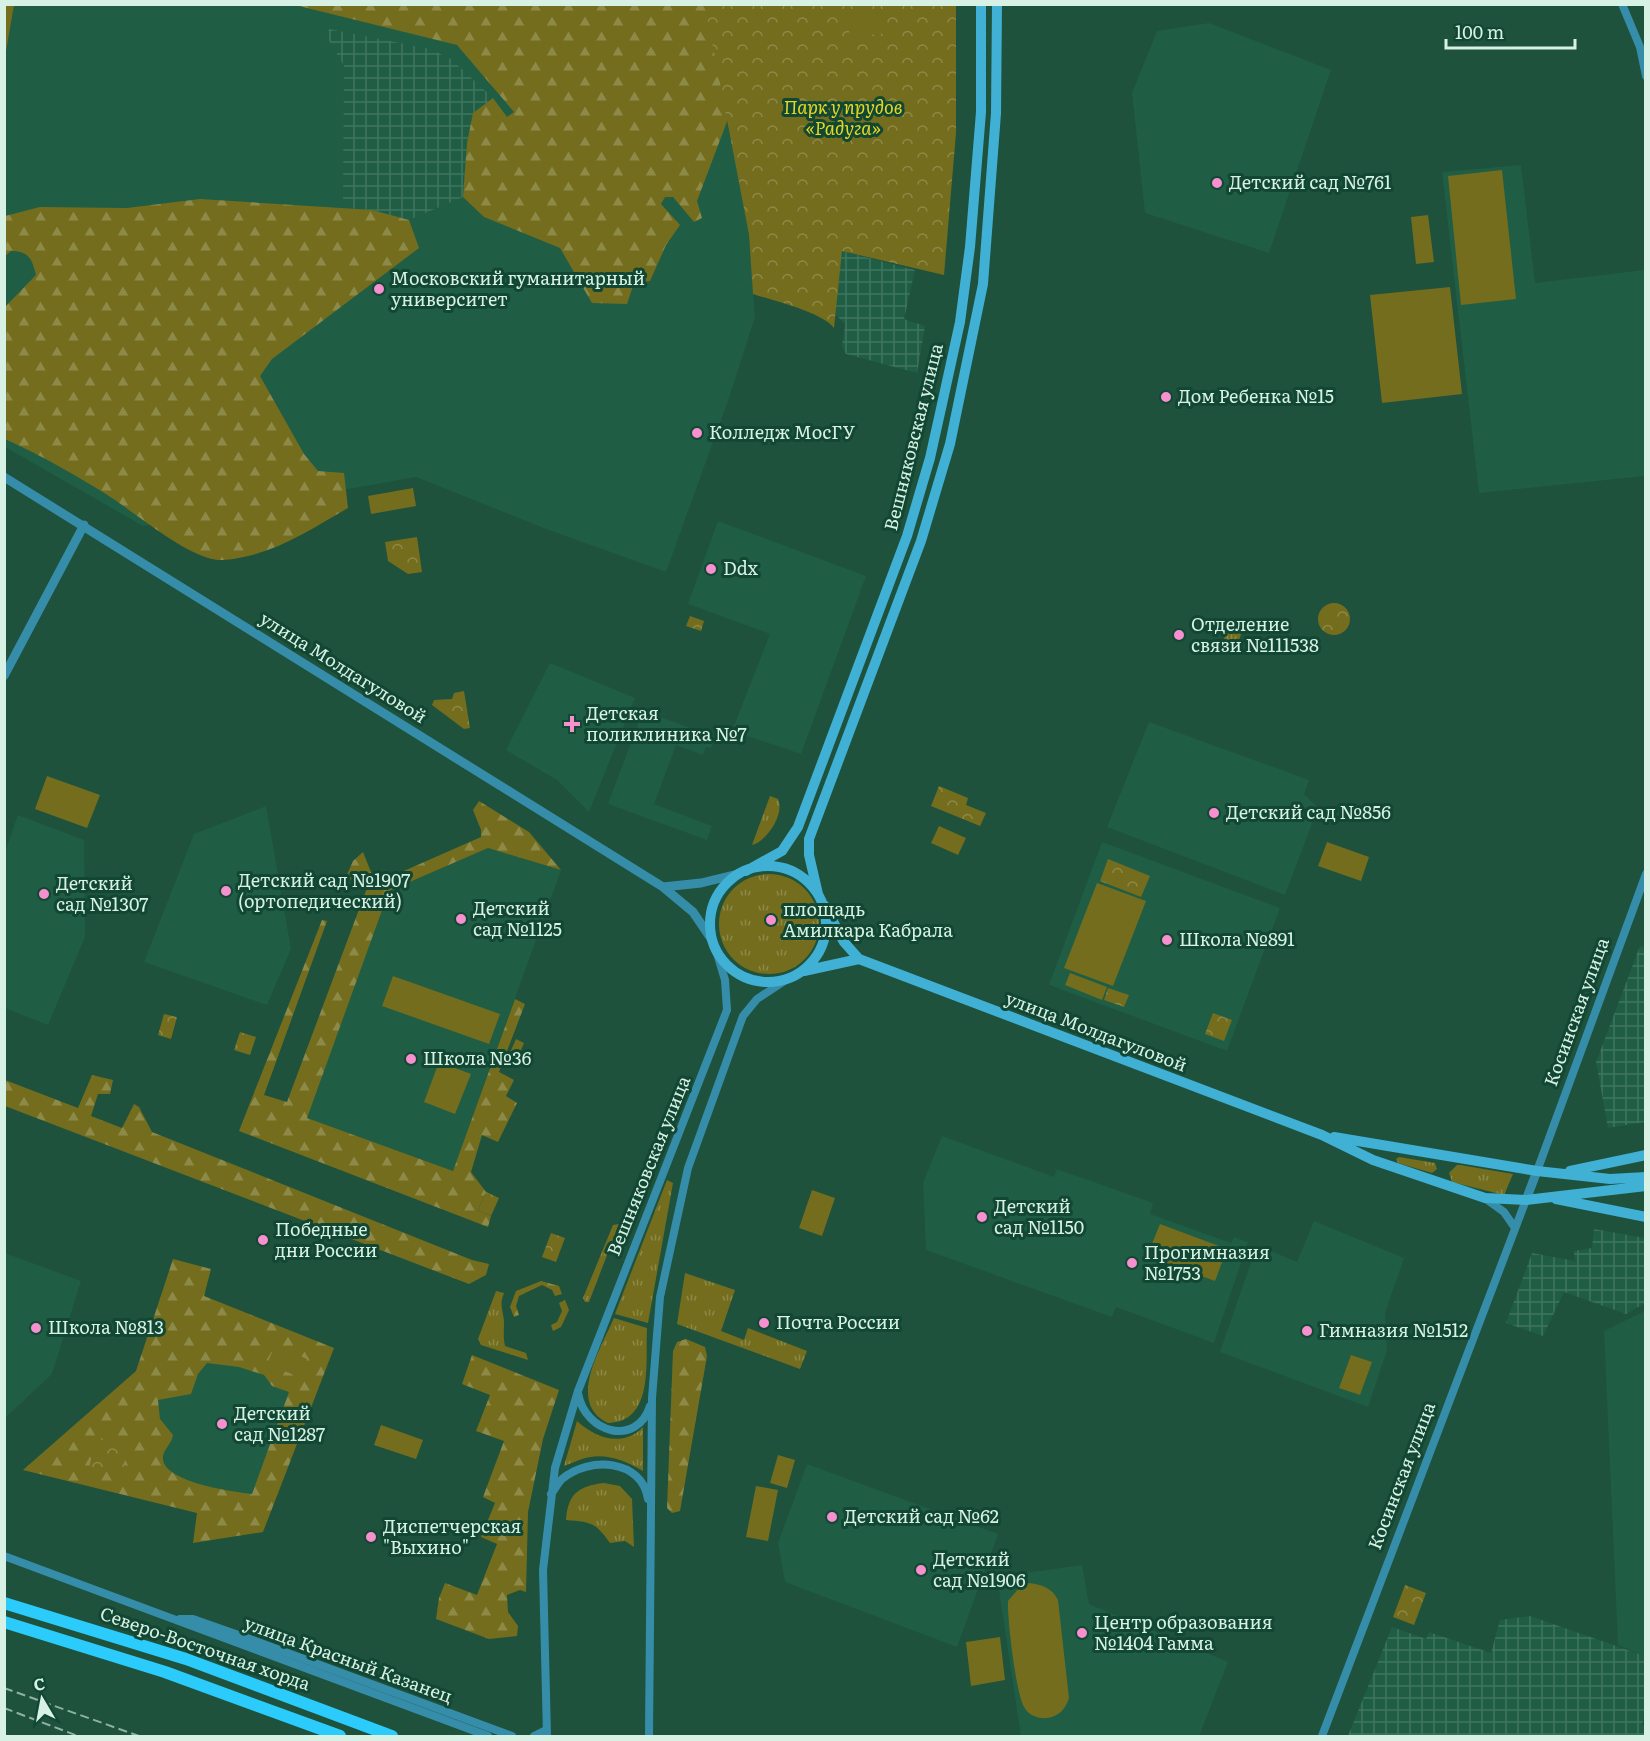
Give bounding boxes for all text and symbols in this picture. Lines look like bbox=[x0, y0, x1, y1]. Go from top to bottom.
scale bar bbox=[1446, 12, 1575, 50]
text: 100 m bbox=[1455, 18, 1504, 45]
park label: Парк у прудов «Радуга» bbox=[784, 93, 902, 141]
place label: Детский сад №761 bbox=[1229, 168, 1391, 195]
marker: Детский сад №761 bbox=[1210, 176, 1224, 190]
place label: Московский гуманитарный университет bbox=[391, 264, 645, 312]
marker: Московский гуманитарный университет bbox=[372, 282, 386, 296]
street label: Вешняковская улица bbox=[876, 340, 949, 533]
place label: Дом Ребенка №15 bbox=[1178, 382, 1334, 409]
marker: Дом Ребенка №15 bbox=[1159, 390, 1173, 404]
place label: Колледж МосГУ bbox=[709, 418, 856, 445]
marker: Колледж МосГУ bbox=[690, 426, 704, 440]
place label: Ddx bbox=[723, 554, 759, 581]
marker: Ddx bbox=[704, 562, 718, 576]
street label: улица Молдагуловой bbox=[255, 604, 433, 729]
place label: Отделение связи №111538 bbox=[1191, 610, 1319, 658]
marker: Отделение связи №111538 bbox=[1172, 628, 1186, 642]
place label: Детская поликлиника №7 bbox=[586, 699, 747, 747]
marker: Детская поликлиника №7 bbox=[563, 715, 581, 733]
place label: Детский сад №856 bbox=[1226, 798, 1391, 825]
marker: Детский сад №856 bbox=[1207, 806, 1221, 820]
place label: Детский сад №1907 (ортопедический) bbox=[238, 866, 410, 914]
place label: Детский сад №1307 bbox=[56, 869, 148, 917]
marker: Детский сад №1907 (ортопедический) bbox=[219, 884, 233, 898]
marker: Детский сад №1307 bbox=[37, 887, 51, 901]
place label: Детский сад №1125 bbox=[473, 894, 562, 942]
place label: площадь Амилкара Кабрала bbox=[783, 895, 953, 943]
marker: Детский сад №1125 bbox=[454, 912, 468, 926]
marker: площадь Амилкара Кабрала bbox=[764, 913, 778, 927]
place label: Школа №891 bbox=[1179, 925, 1295, 952]
marker: Школа №891 bbox=[1160, 933, 1174, 947]
street label: Косинская улица bbox=[1536, 933, 1615, 1089]
street label: улица Молдагуловой bbox=[1002, 984, 1191, 1078]
place label: Школа №36 bbox=[423, 1044, 532, 1071]
marker: Школа №36 bbox=[404, 1052, 418, 1066]
street label: Вешняковская улица bbox=[599, 1071, 696, 1260]
place label: Детский сад №1150 bbox=[994, 1192, 1084, 1240]
marker: Детский сад №1150 bbox=[975, 1210, 989, 1224]
place label: Победные дни России bbox=[275, 1215, 377, 1263]
marker: Победные дни России bbox=[256, 1233, 270, 1247]
place label: Прогимназия №1753 bbox=[1144, 1238, 1270, 1286]
marker: Прогимназия №1753 bbox=[1125, 1256, 1139, 1270]
place label: Почта России bbox=[776, 1308, 900, 1335]
place label: Школа №813 bbox=[48, 1313, 164, 1340]
marker: Почта России bbox=[757, 1316, 771, 1330]
place label: Гимназия №1512 bbox=[1319, 1316, 1468, 1343]
marker: Школа №813 bbox=[29, 1321, 43, 1335]
marker: Гимназия №1512 bbox=[1300, 1324, 1314, 1338]
street label: Косинская улица bbox=[1360, 1397, 1441, 1553]
place label: Детский сад №1287 bbox=[234, 1399, 325, 1447]
marker: Детский сад №1287 bbox=[215, 1417, 229, 1431]
place label: Детский сад №62 bbox=[844, 1502, 999, 1529]
marker: Детский сад №62 bbox=[825, 1510, 839, 1524]
place label: Диспетчерская "Выхино" bbox=[383, 1512, 521, 1560]
marker: Диспетчерская "Выхино" bbox=[364, 1530, 378, 1544]
place label: Детский сад №1906 bbox=[933, 1545, 1026, 1593]
marker: Детский сад №1906 bbox=[914, 1563, 928, 1577]
street label: Северо-Восточная хорда bbox=[97, 1599, 315, 1696]
street label: улица Красный Казанец bbox=[241, 1608, 456, 1709]
place label: Центр образования №1404 Гамма bbox=[1094, 1608, 1273, 1656]
marker: Центр образования №1404 Гамма bbox=[1075, 1626, 1089, 1640]
north arrow bbox=[12, 1669, 72, 1729]
text: С bbox=[32, 1670, 47, 1696]

